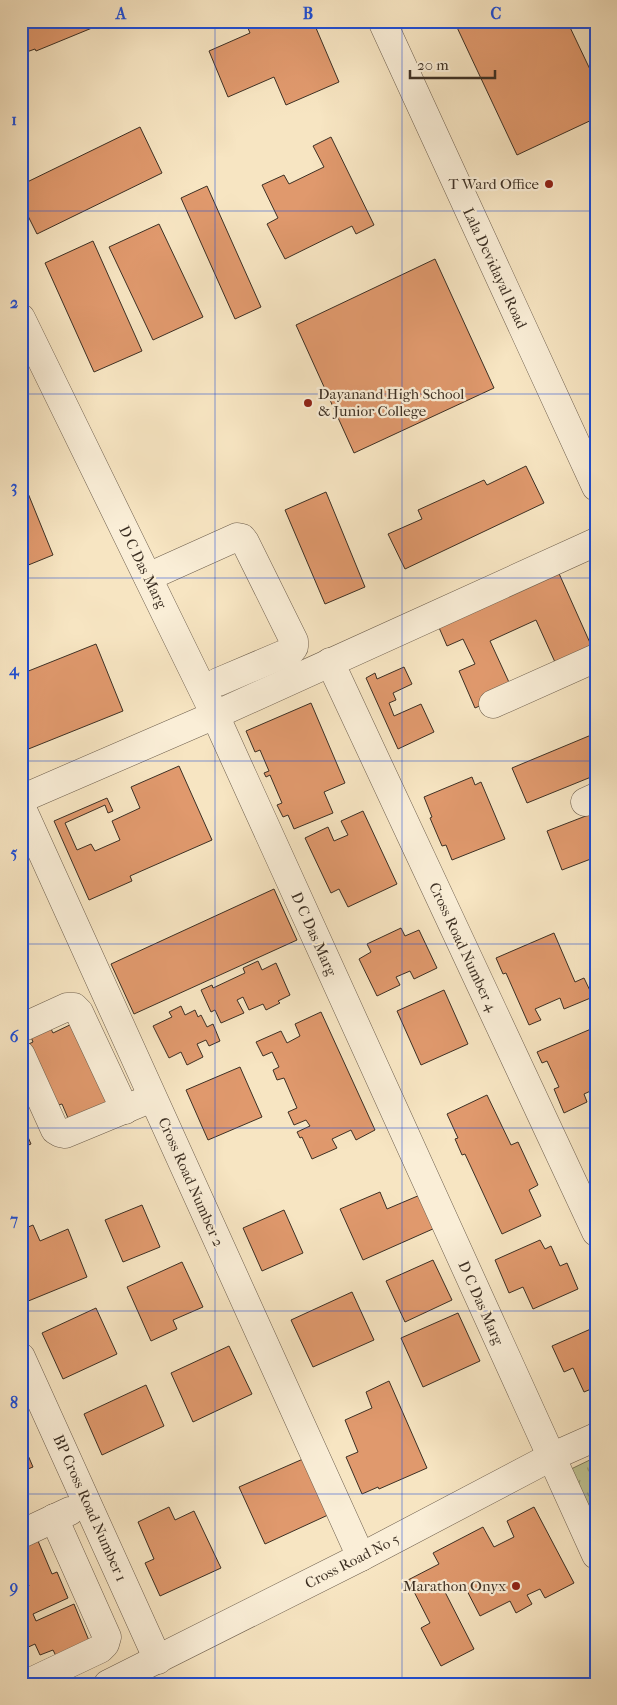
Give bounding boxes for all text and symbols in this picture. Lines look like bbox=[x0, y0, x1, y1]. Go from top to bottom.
text: A bbox=[115, 4, 127, 23]
text: B bbox=[303, 4, 313, 23]
text: C bbox=[491, 4, 502, 23]
scale bar bbox=[410, 48, 494, 80]
text: 20 m bbox=[417, 56, 449, 74]
text: 1 bbox=[11, 110, 17, 129]
place label: T Ward Office bbox=[448, 175, 540, 193]
marker: T Ward Office bbox=[543, 178, 555, 190]
street label: Lala Devidayal Road bbox=[459, 205, 531, 332]
text: 2 bbox=[10, 293, 18, 312]
place label: Dayanand High School & Junior College bbox=[318, 385, 464, 420]
marker: Dayanand High School & Junior College bbox=[302, 397, 314, 409]
text: 3 bbox=[11, 477, 17, 497]
street label: D C Das Marg bbox=[115, 523, 171, 612]
text: 4 bbox=[8, 660, 20, 680]
text: 5 bbox=[11, 843, 18, 862]
street label: Cross Road Number 4 bbox=[425, 879, 501, 1016]
street label: D C Das Marg bbox=[287, 889, 341, 980]
text: 6 bbox=[10, 1027, 19, 1046]
street label: Cross Road Number 2 bbox=[154, 1115, 228, 1250]
text: 7 bbox=[9, 1210, 18, 1229]
street label: D C Das Marg bbox=[454, 1258, 508, 1349]
text: 8 bbox=[10, 1393, 18, 1412]
street label: BP Cross Road Number 1 bbox=[49, 1432, 131, 1584]
street label: Cross Road No 5 bbox=[302, 1530, 402, 1592]
text: 9 bbox=[9, 1577, 18, 1597]
place label: Marathon Onyx bbox=[403, 1577, 506, 1595]
marker: Marathon Onyx bbox=[510, 1580, 522, 1592]

